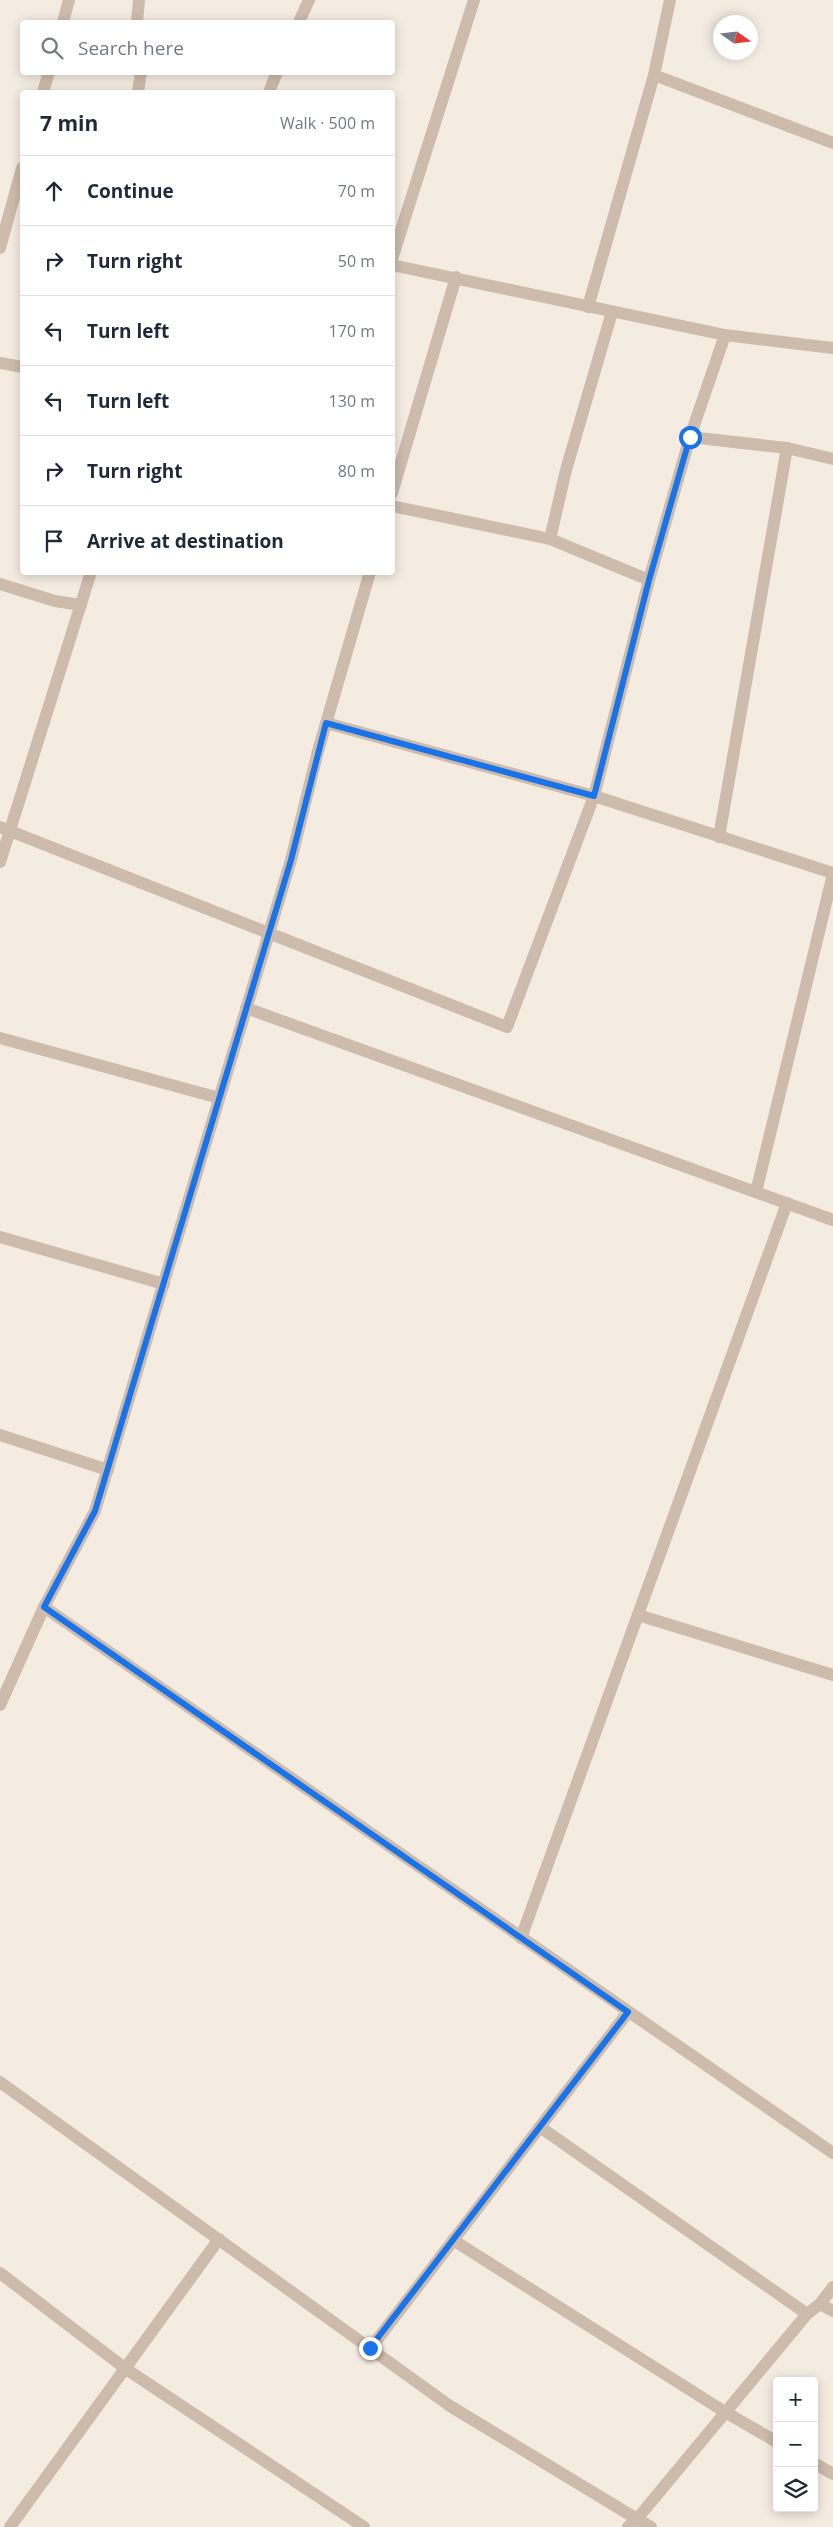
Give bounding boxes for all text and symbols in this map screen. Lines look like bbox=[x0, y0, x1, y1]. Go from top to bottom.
north arrow bbox=[713, 15, 758, 60]
search box bbox=[20, 20, 395, 75]
icon: search bbox=[38, 34, 66, 62]
text: Search here bbox=[78, 35, 184, 61]
text: 7 min bbox=[40, 109, 98, 137]
text: Walk · 500 m bbox=[280, 112, 375, 134]
icon: ahead bbox=[40, 177, 68, 205]
text: Continue bbox=[87, 178, 174, 204]
text: 70 m bbox=[338, 180, 375, 202]
icon: right bbox=[40, 247, 68, 275]
text: Turn right bbox=[87, 248, 182, 274]
text: 50 m bbox=[338, 250, 375, 272]
icon: left bbox=[40, 317, 68, 345]
text: Turn left bbox=[87, 318, 169, 344]
text: 170 m bbox=[329, 320, 375, 342]
icon: left bbox=[40, 387, 68, 415]
text: Turn left bbox=[87, 388, 169, 414]
text: 130 m bbox=[329, 390, 375, 412]
route start bbox=[679, 426, 702, 449]
icon: right bbox=[40, 457, 68, 485]
text: Turn right bbox=[87, 458, 182, 484]
text: 80 m bbox=[338, 460, 375, 482]
icon: arrive bbox=[40, 527, 68, 555]
text: Arrive at destination bbox=[87, 528, 284, 554]
route end bbox=[359, 2337, 382, 2360]
map controls bbox=[773, 2377, 818, 2512]
button: + bbox=[773, 2377, 818, 2422]
button: − bbox=[773, 2422, 818, 2467]
button: layers bbox=[773, 2467, 818, 2512]

